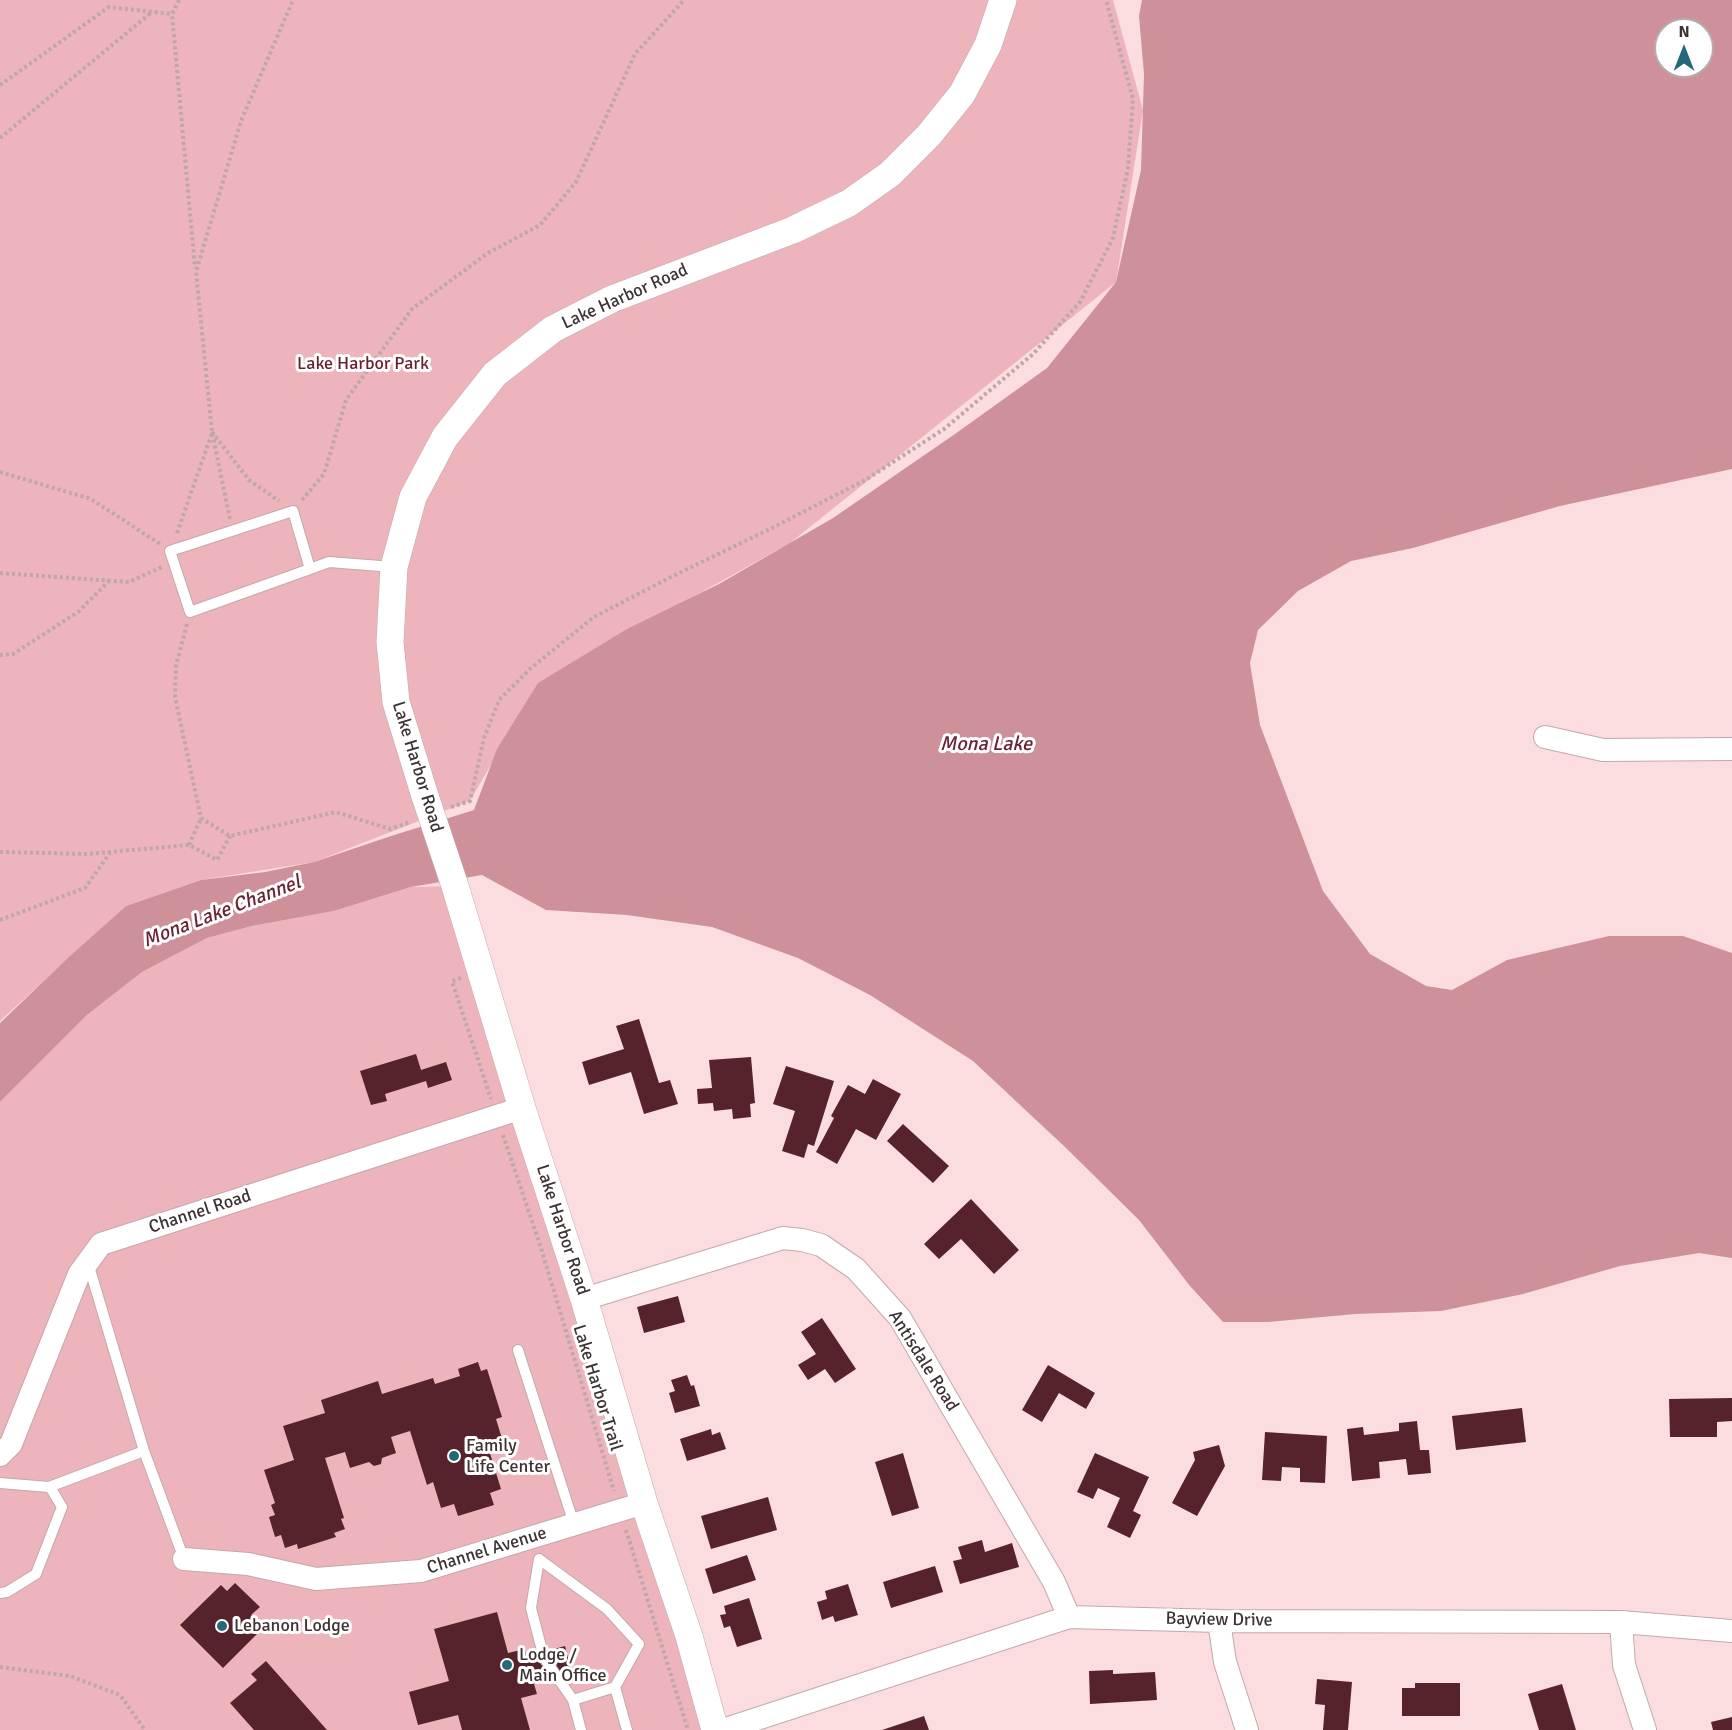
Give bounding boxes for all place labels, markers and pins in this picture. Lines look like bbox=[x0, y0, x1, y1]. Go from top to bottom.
place label: Family Life Center bbox=[466, 1435, 550, 1478]
marker: Family Life Center bbox=[447, 1449, 461, 1463]
place label: Lebanon Lodge bbox=[234, 1615, 350, 1637]
marker: Lebanon Lodge bbox=[215, 1619, 229, 1633]
place label: Lodge / Main Office bbox=[519, 1644, 607, 1686]
marker: Lodge / Main Office bbox=[500, 1658, 514, 1672]

